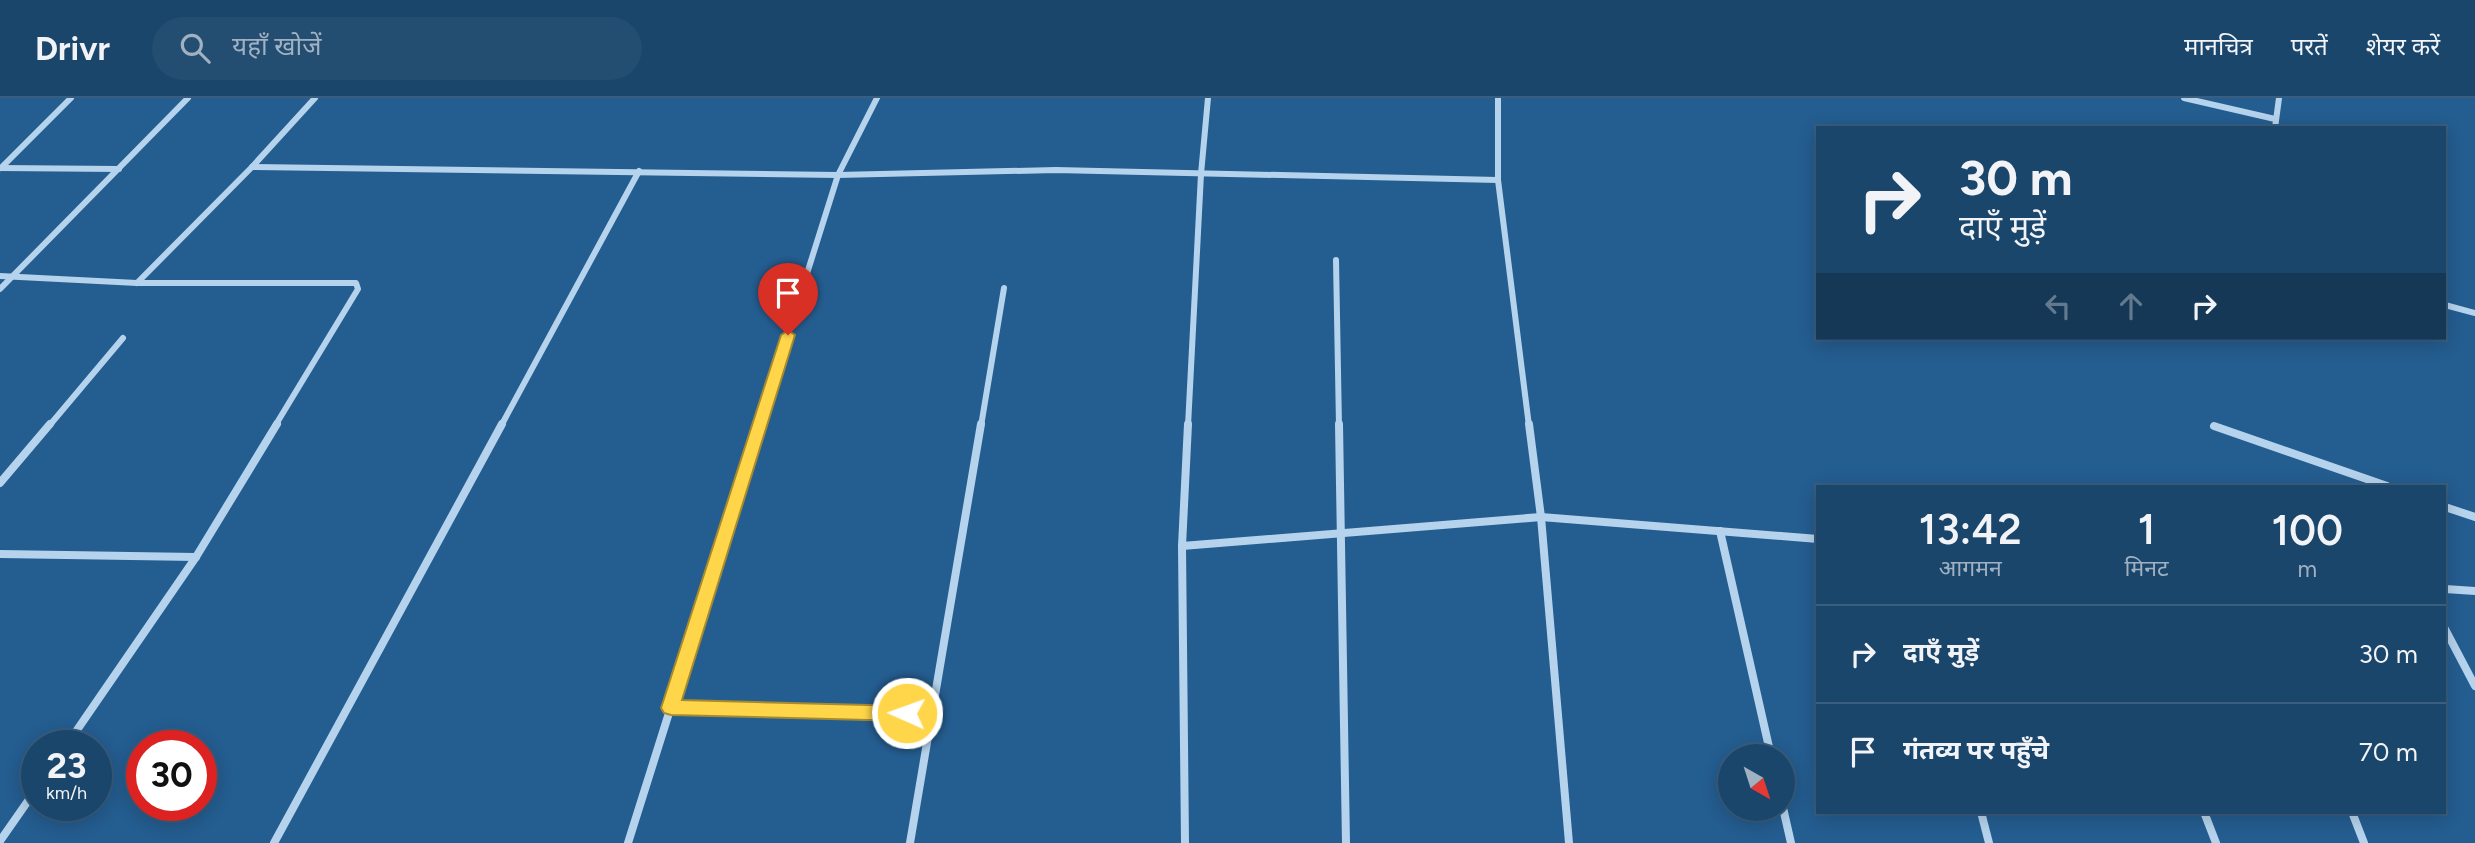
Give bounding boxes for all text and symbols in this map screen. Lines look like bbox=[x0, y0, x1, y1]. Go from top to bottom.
search box bbox=[152, 17, 642, 80]
text: Drivr bbox=[35, 29, 110, 68]
icon: search bbox=[176, 29, 214, 67]
text: यहाँ खोजें bbox=[232, 30, 321, 62]
text: मानचित्र bbox=[2184, 32, 2253, 61]
text: परतें bbox=[2291, 32, 2328, 61]
text: शेयर करें bbox=[2366, 32, 2440, 61]
text: 30 m bbox=[1959, 148, 2072, 207]
icon: right bbox=[1844, 154, 1935, 245]
text: दाएँ मुड़ें bbox=[1959, 208, 2046, 246]
pin bbox=[758, 263, 818, 335]
icon: arrive bbox=[769, 274, 807, 312]
icon: left bbox=[2039, 287, 2077, 325]
icon: ahead bbox=[2112, 287, 2150, 325]
icon: right bbox=[2185, 287, 2223, 325]
text: 13:42 bbox=[1919, 504, 2022, 555]
text: 1 bbox=[2138, 504, 2155, 555]
text: 100 bbox=[2271, 505, 2343, 556]
text: आगमन bbox=[1939, 554, 2002, 582]
text: मिनट bbox=[2125, 554, 2169, 582]
text: m bbox=[2298, 555, 2317, 583]
icon: right bbox=[1844, 635, 1882, 673]
text: दाएँ मुड़ें bbox=[1903, 636, 1979, 668]
text: 30 m bbox=[2359, 638, 2418, 670]
position arrow bbox=[870, 676, 944, 750]
speed limit sign: 30 bbox=[126, 730, 217, 821]
icon: arrive bbox=[1844, 733, 1882, 771]
text: गंतव्य पर पहुँचे bbox=[1903, 734, 2049, 766]
text: 70 m bbox=[2359, 736, 2418, 768]
north arrow bbox=[1718, 744, 1796, 821]
map controls bbox=[1718, 744, 1795, 821]
text: 23 bbox=[47, 745, 86, 787]
text: km/h bbox=[46, 782, 87, 804]

